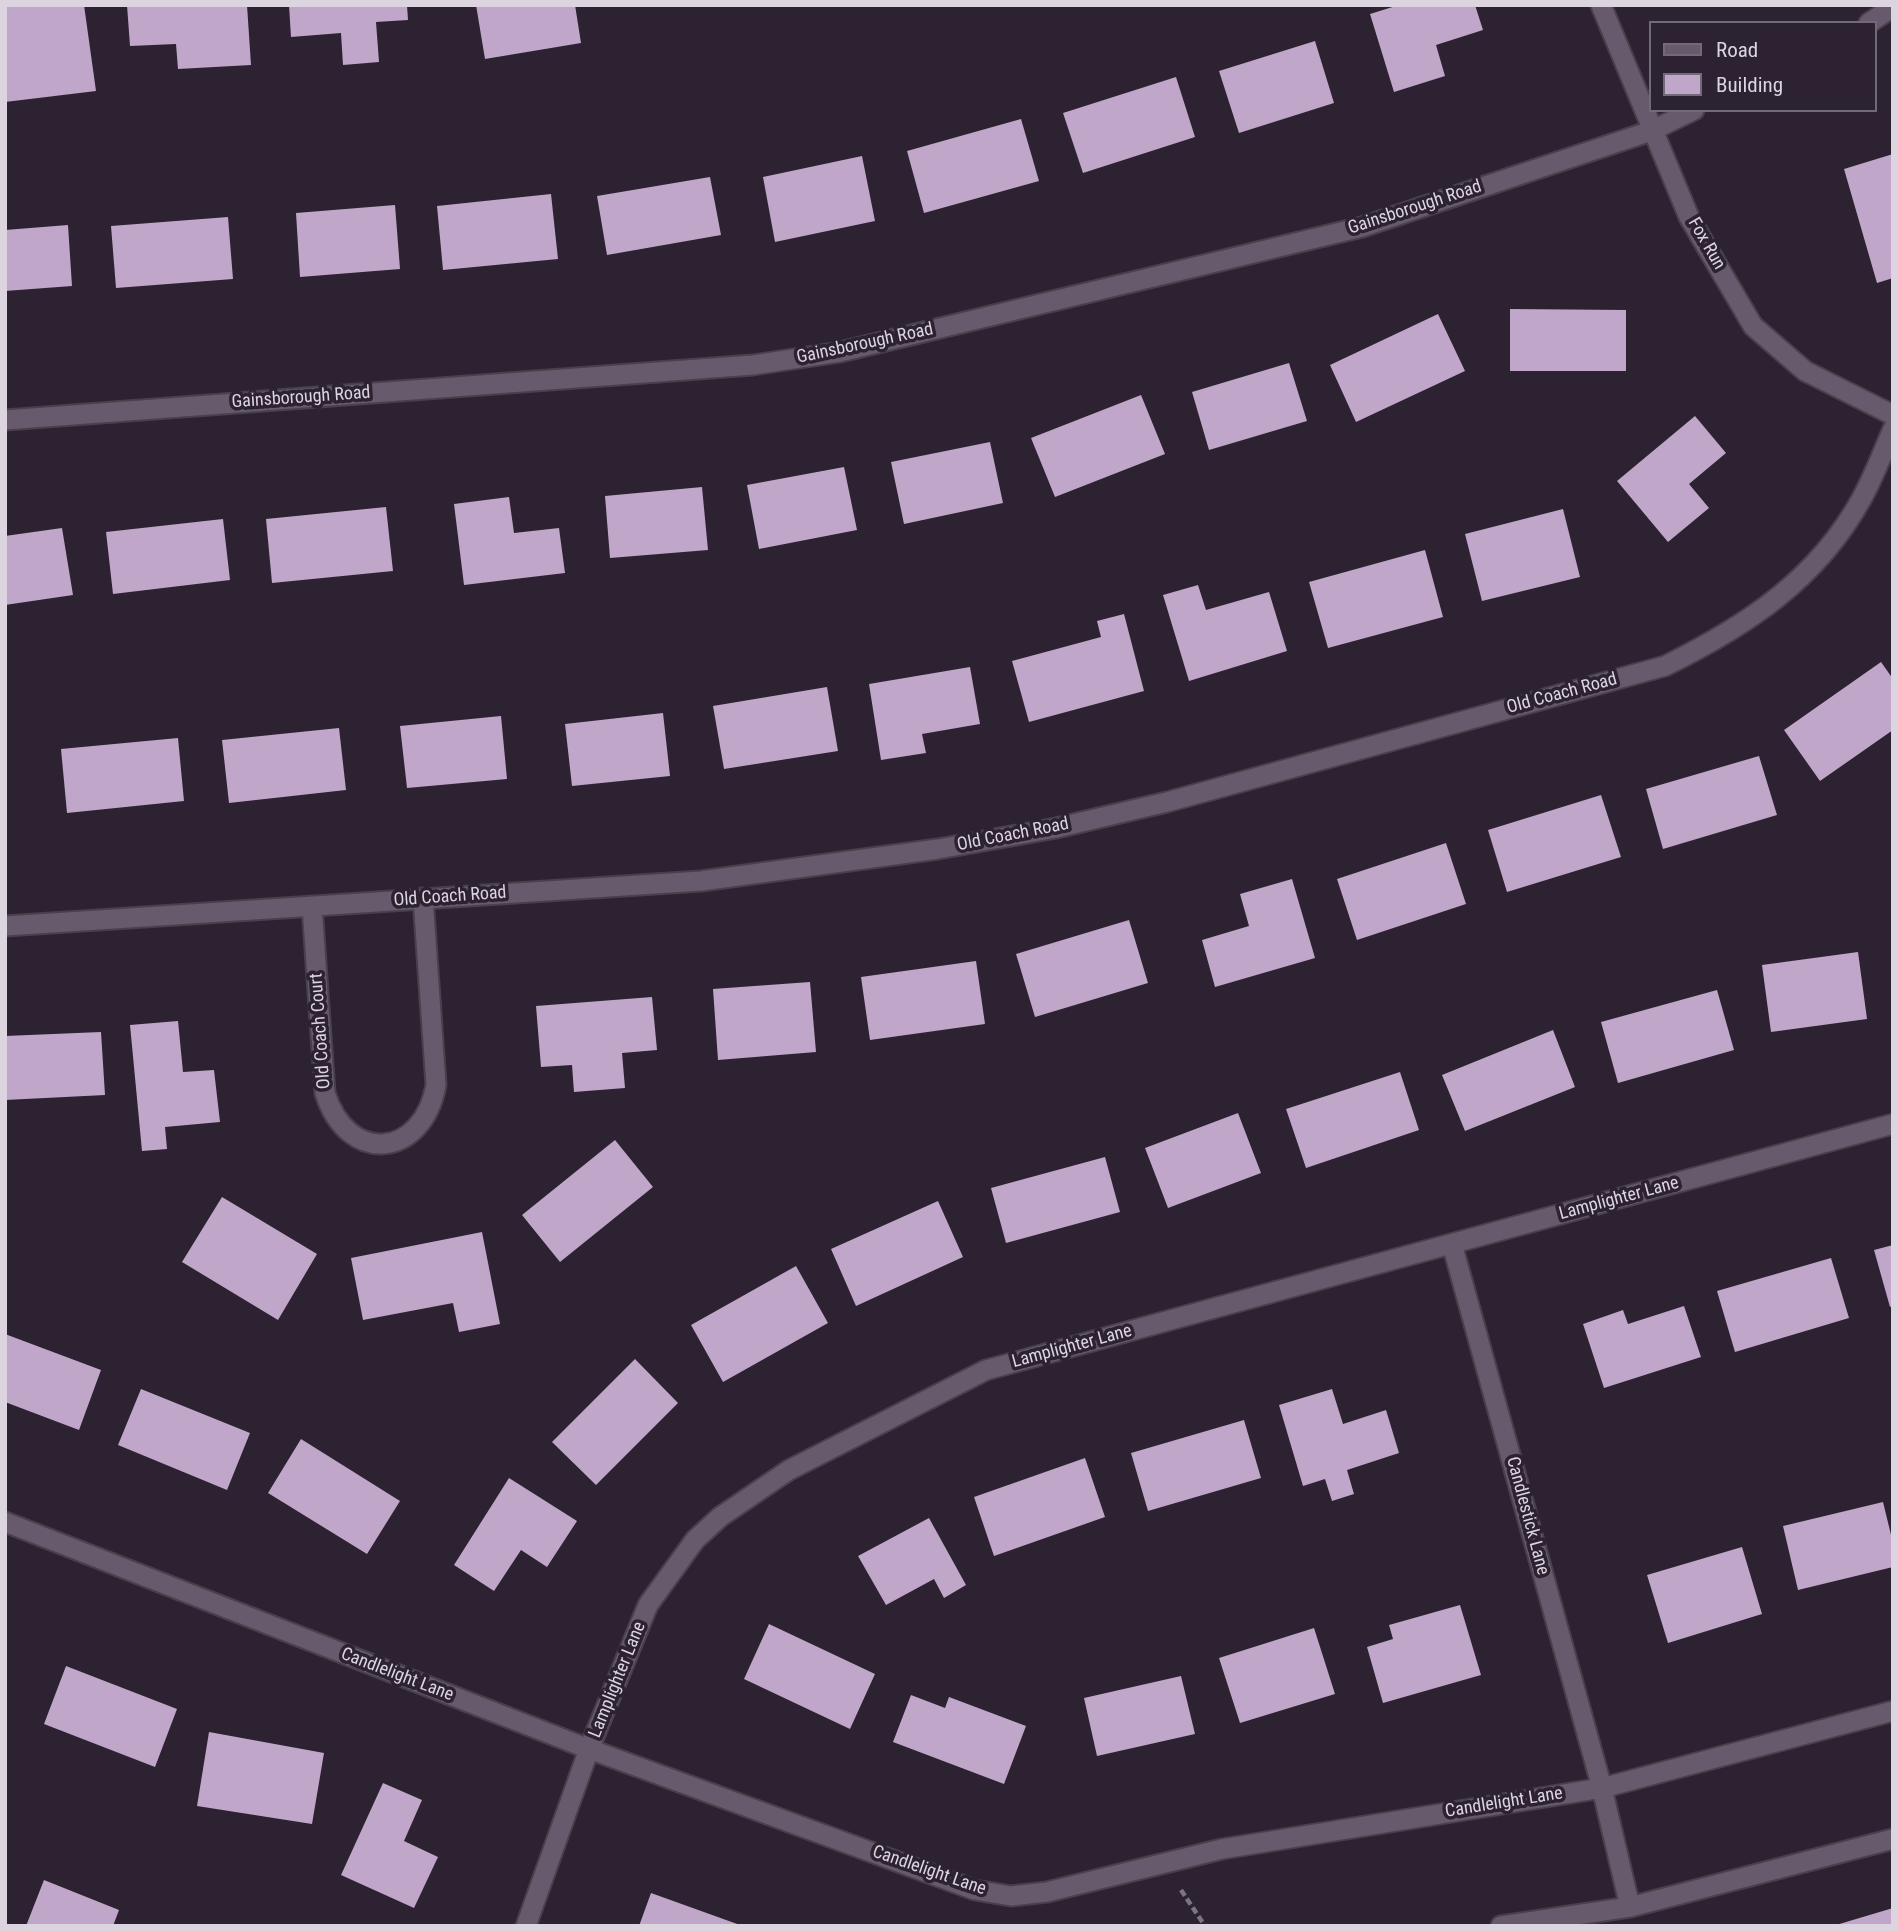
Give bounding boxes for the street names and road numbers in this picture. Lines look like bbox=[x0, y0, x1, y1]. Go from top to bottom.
street label: Gainsborough Road bbox=[1346, 176, 1484, 240]
street label: Fox Run bbox=[1683, 214, 1729, 274]
street label: Gainsborough Road bbox=[795, 319, 935, 369]
street label: Gainsborough Road bbox=[231, 382, 371, 414]
street label: Old Coach Road bbox=[1505, 669, 1619, 719]
street label: Old Coach Road bbox=[955, 814, 1071, 856]
street label: Old Coach Road bbox=[393, 882, 507, 912]
street label: Old Coach Court bbox=[306, 972, 336, 1090]
street label: Lamplighter Lane bbox=[1557, 1173, 1681, 1225]
street label: Lamplighter Lane bbox=[1010, 1321, 1134, 1373]
street label: Candlestick Lane bbox=[1501, 1454, 1553, 1578]
street label: Lamplighter Lane bbox=[585, 1619, 651, 1741]
street label: Candlelight Lane bbox=[338, 1644, 456, 1706]
street label: Candlelight Lane bbox=[1444, 1783, 1564, 1823]
street label: Candlelight Lane bbox=[869, 1841, 989, 1901]

